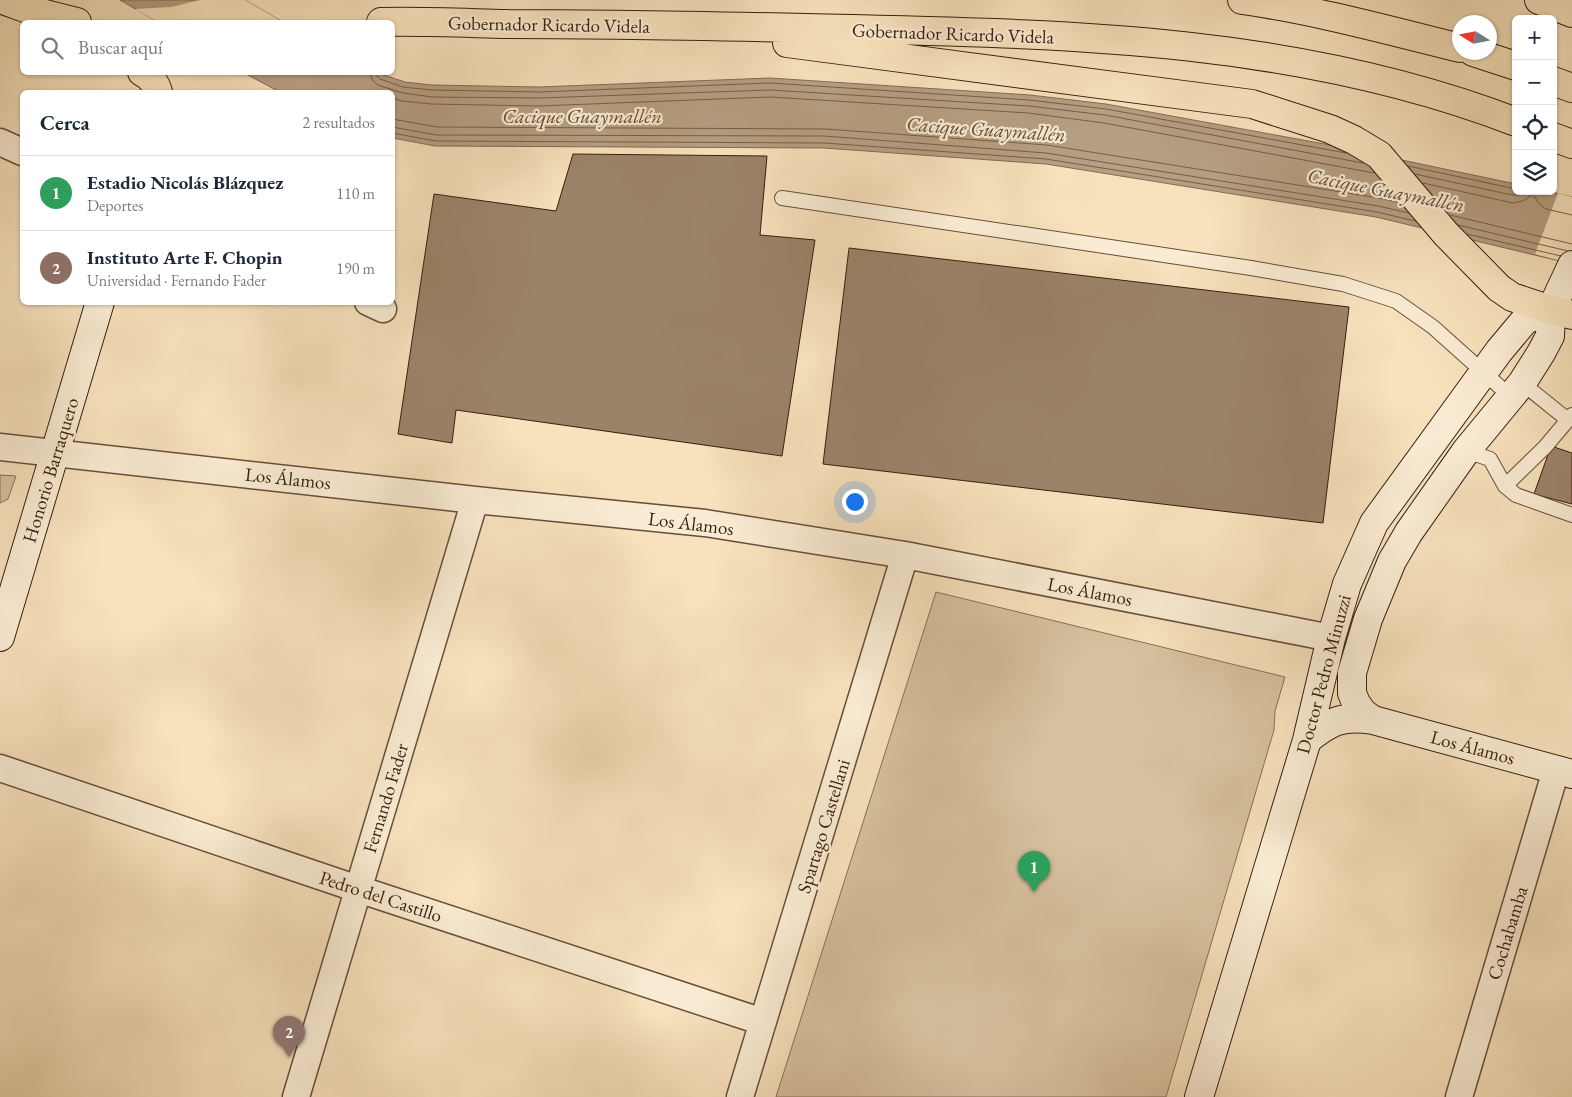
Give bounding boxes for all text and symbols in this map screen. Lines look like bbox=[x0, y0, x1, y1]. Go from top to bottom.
street label: Gobernador Ricardo Videla bbox=[448, 10, 651, 39]
north arrow bbox=[1452, 15, 1497, 60]
map controls bbox=[1512, 15, 1557, 195]
button: + bbox=[1512, 15, 1557, 60]
street label: Gobernador Ricardo Videla bbox=[852, 17, 1055, 50]
search box bbox=[20, 20, 395, 75]
icon: search bbox=[38, 34, 66, 62]
text: Buscar aquí bbox=[78, 35, 163, 60]
button: − bbox=[1512, 60, 1557, 105]
water label: Cacique Guaymallén bbox=[502, 103, 662, 130]
button: locate bbox=[1512, 105, 1557, 150]
text: Cerca bbox=[40, 109, 90, 136]
water label: Cacique Guaymallén bbox=[906, 110, 1066, 149]
text: 2 resultados bbox=[303, 112, 375, 133]
button: layers bbox=[1512, 150, 1557, 195]
water label: Cacique Guaymallén bbox=[1305, 162, 1467, 219]
text: Estadio Nicolás Blázquez bbox=[87, 170, 284, 195]
text: 1 bbox=[52, 183, 60, 204]
text: 110 m bbox=[336, 183, 375, 204]
text: Deportes bbox=[87, 195, 143, 216]
text: Instituto Arte F. Chopin bbox=[87, 245, 283, 270]
text: 2 bbox=[52, 258, 60, 279]
text: 190 m bbox=[336, 258, 375, 279]
text: Universidad · Fernando Fader bbox=[87, 270, 266, 291]
street label: Honorio Barraquero bbox=[17, 395, 84, 546]
street label: Los Álamos bbox=[244, 462, 332, 495]
your location bbox=[842, 489, 868, 515]
street label: Los Álamos bbox=[647, 506, 735, 541]
street label: Los Álamos bbox=[1045, 571, 1135, 612]
street label: Doctor Pedro Minuzzi bbox=[1290, 592, 1357, 756]
street label: Los Álamos bbox=[1428, 724, 1518, 771]
street label: Fernando Fader bbox=[357, 740, 414, 856]
street label: Spartago Castellani bbox=[791, 756, 856, 896]
pin: 1 bbox=[1018, 851, 1050, 892]
street label: Pedro del Castillo bbox=[316, 865, 445, 928]
street label: Cochabamba bbox=[1481, 883, 1534, 983]
pin: 2 bbox=[273, 1016, 305, 1057]

